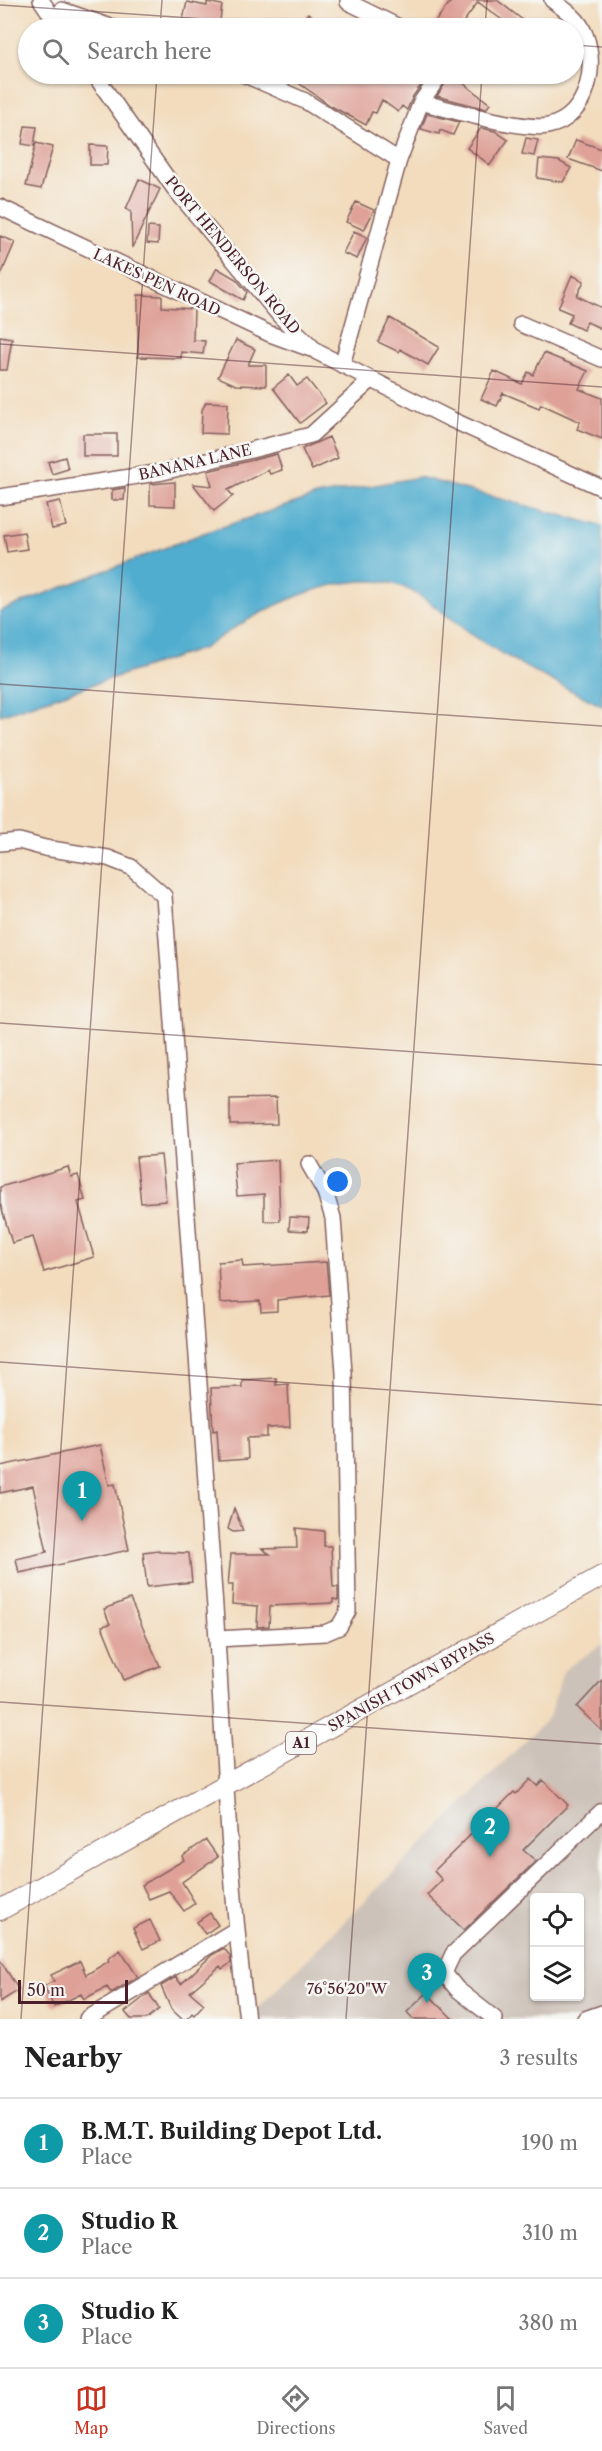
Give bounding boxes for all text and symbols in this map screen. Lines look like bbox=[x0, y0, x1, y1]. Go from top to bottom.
search box bbox=[18, 18, 584, 84]
icon: search bbox=[39, 35, 72, 68]
text: Search here bbox=[87, 38, 212, 65]
street label: PORT HENDERSON ROAD bbox=[161, 172, 305, 338]
street label: LAKES PEN ROAD bbox=[90, 244, 224, 320]
street label: BANANA LANE bbox=[137, 440, 253, 484]
your location bbox=[323, 1167, 352, 1196]
pin: 1 bbox=[62, 1472, 101, 1521]
street label: SPANISH TOWN BYPASS bbox=[324, 1628, 498, 1736]
road number: A1 bbox=[286, 1732, 316, 1754]
pin: 2 bbox=[470, 1808, 510, 1857]
map controls bbox=[530, 1893, 584, 2001]
button: locate bbox=[530, 1893, 584, 1947]
button: layers bbox=[530, 1947, 584, 2001]
pin: 3 bbox=[408, 1954, 446, 2003]
scale bar bbox=[18, 1977, 128, 2004]
text: 76°56'20"W bbox=[307, 1979, 388, 1998]
text: 50 m bbox=[27, 1980, 65, 2000]
text: Nearby bbox=[24, 2042, 122, 2074]
text: 3 results bbox=[500, 2046, 578, 2070]
text: B.M.T. Building Depot Ltd. bbox=[81, 2118, 382, 2145]
text: 1 bbox=[39, 2131, 48, 2155]
text: 190 m bbox=[521, 2131, 578, 2155]
text: Place bbox=[81, 2145, 132, 2169]
text: Studio R bbox=[81, 2208, 177, 2235]
text: 2 bbox=[38, 2221, 49, 2245]
text: 310 m bbox=[522, 2221, 578, 2245]
text: Place bbox=[81, 2235, 132, 2259]
text: Studio K bbox=[81, 2298, 178, 2325]
text: 3 bbox=[38, 2311, 49, 2335]
text: 380 m bbox=[519, 2311, 578, 2335]
text: Place bbox=[81, 2325, 132, 2349]
tab: Map bbox=[74, 2382, 108, 2438]
tab: Directions bbox=[256, 2382, 335, 2438]
tab: Saved bbox=[484, 2382, 528, 2438]

